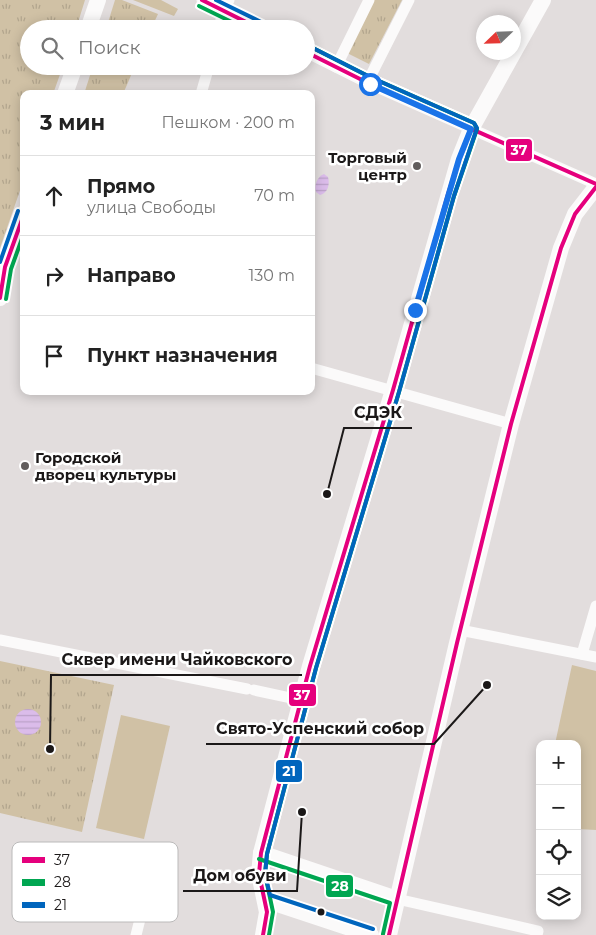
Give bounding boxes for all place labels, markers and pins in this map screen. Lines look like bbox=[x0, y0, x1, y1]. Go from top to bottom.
place label: Торговый центр bbox=[328, 148, 407, 184]
marker: Торговый центр bbox=[411, 160, 423, 172]
callout: СДЭК bbox=[344, 397, 412, 428]
place label: Городской дворец культуры bbox=[35, 448, 176, 484]
marker: Городской дворец культуры bbox=[19, 460, 31, 472]
callout: Сквер имени Чайковского bbox=[51, 644, 302, 675]
callout: Свято-Успенский собор bbox=[206, 713, 434, 744]
callout: Дом обуви bbox=[183, 860, 297, 891]
unlabelled marker bbox=[316, 907, 326, 917]

